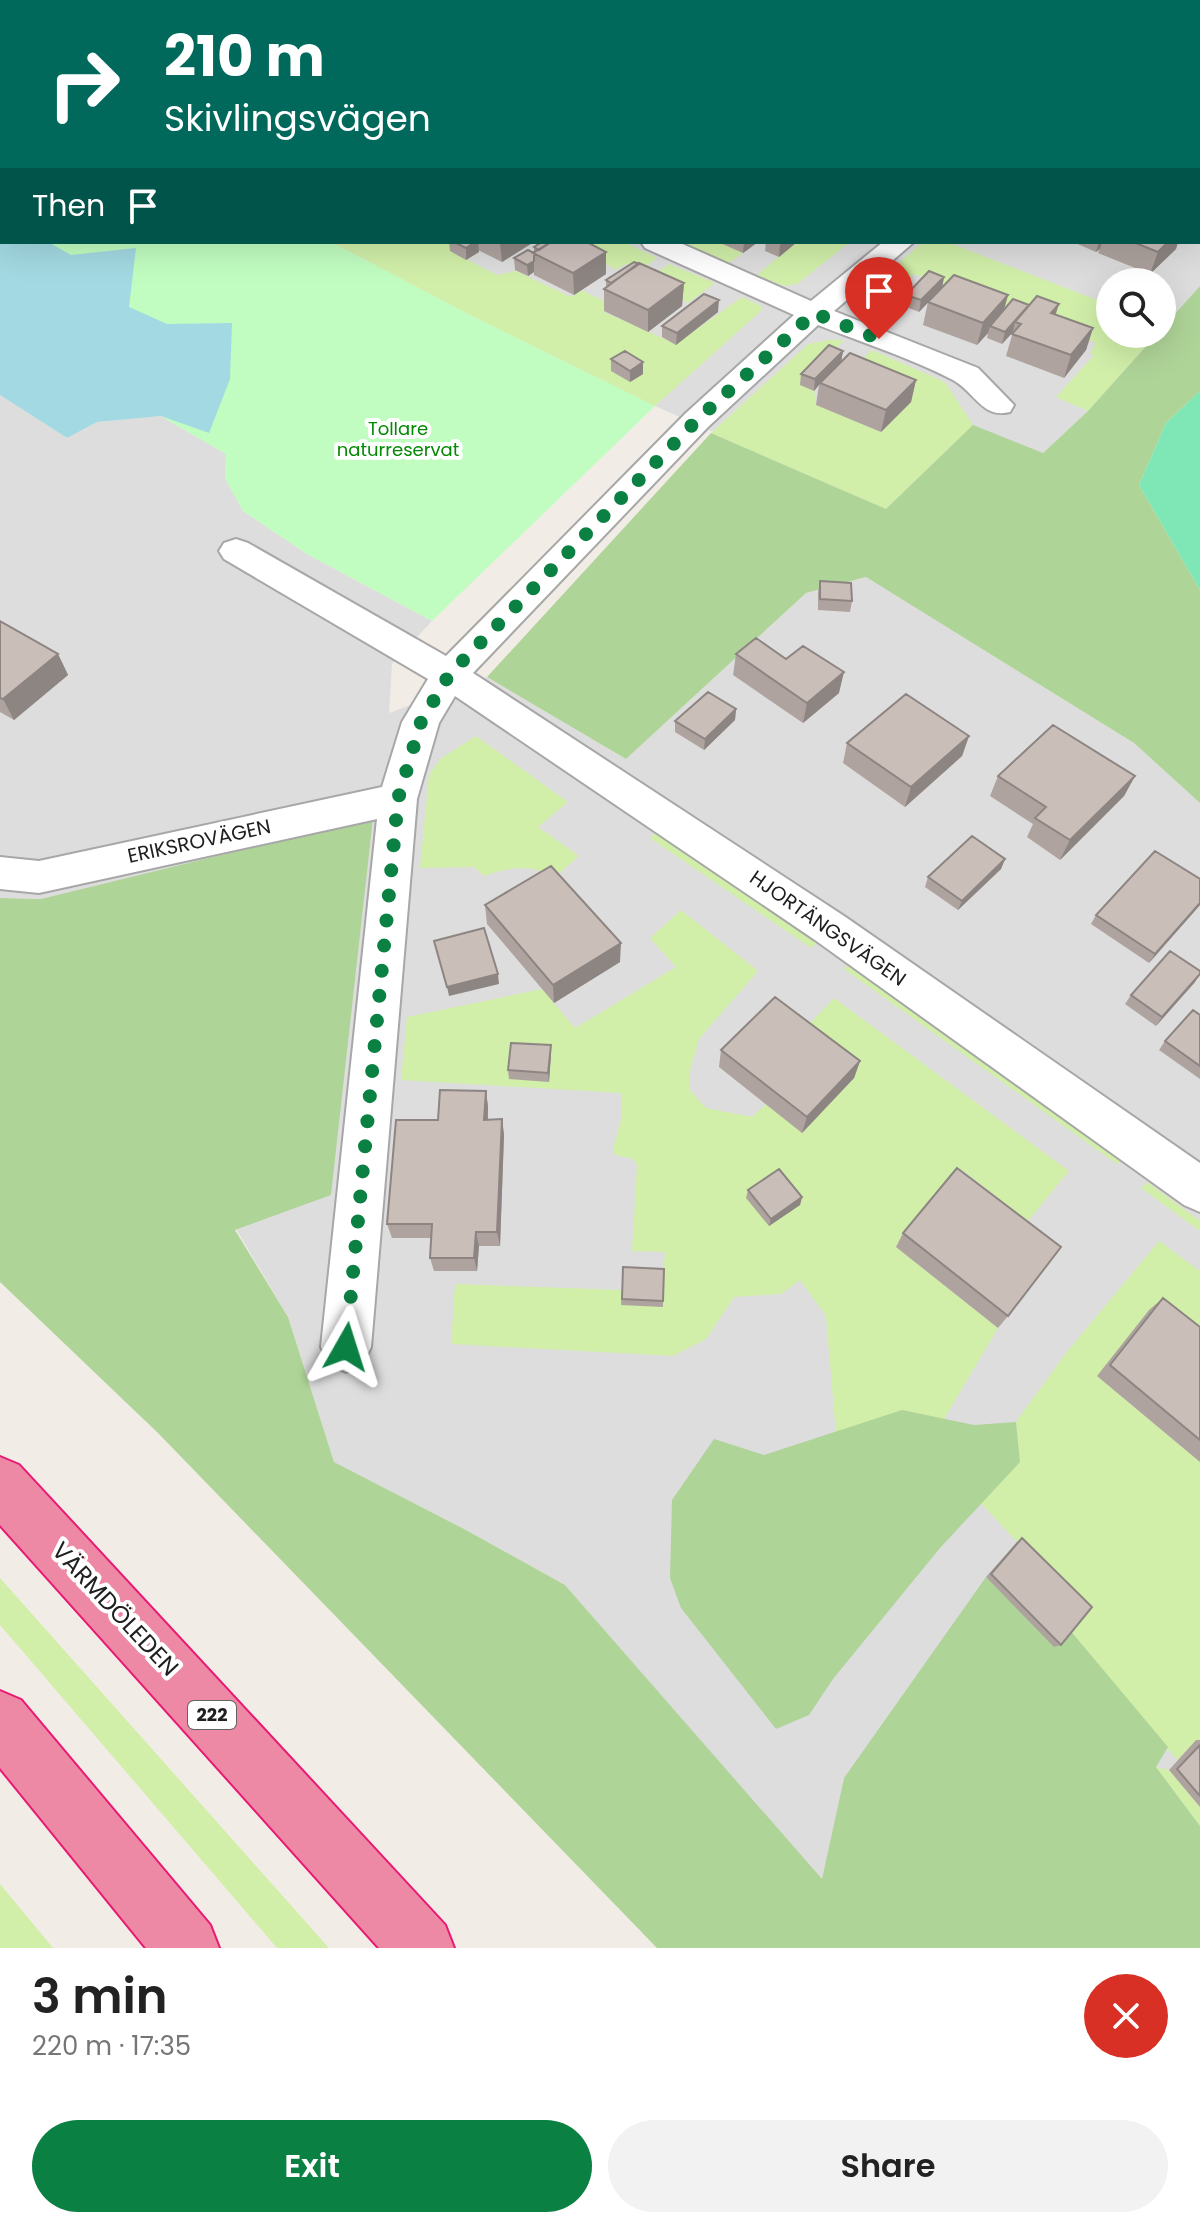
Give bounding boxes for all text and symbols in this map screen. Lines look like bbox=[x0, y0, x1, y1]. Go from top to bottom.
text: 210 m bbox=[164, 17, 325, 96]
icon: right bbox=[32, 32, 136, 136]
text: Skivlingsvägen bbox=[164, 93, 431, 144]
text: Then bbox=[32, 184, 105, 227]
icon: arrive bbox=[121, 184, 165, 228]
pin bbox=[845, 257, 913, 339]
map controls bbox=[1096, 268, 1176, 348]
button: search bbox=[1096, 268, 1176, 348]
icon: arrive bbox=[857, 269, 901, 313]
park label: Tollare naturreservat bbox=[337, 416, 459, 462]
street label: ERIKSROVÄGEN bbox=[125, 812, 273, 870]
street label: HJORTÄNGSVÄGEN bbox=[744, 864, 912, 992]
position arrow bbox=[304, 1305, 388, 1389]
street label: VÄRMDÖLEDEN bbox=[45, 1534, 186, 1683]
road number: 222 bbox=[188, 1701, 236, 1729]
text: 3 min bbox=[32, 1963, 168, 2030]
button: close bbox=[1084, 1974, 1168, 2058]
text: 220 m · 17:35 bbox=[32, 2028, 191, 2064]
button: Exit bbox=[32, 2120, 592, 2212]
button: Share bbox=[608, 2120, 1168, 2212]

